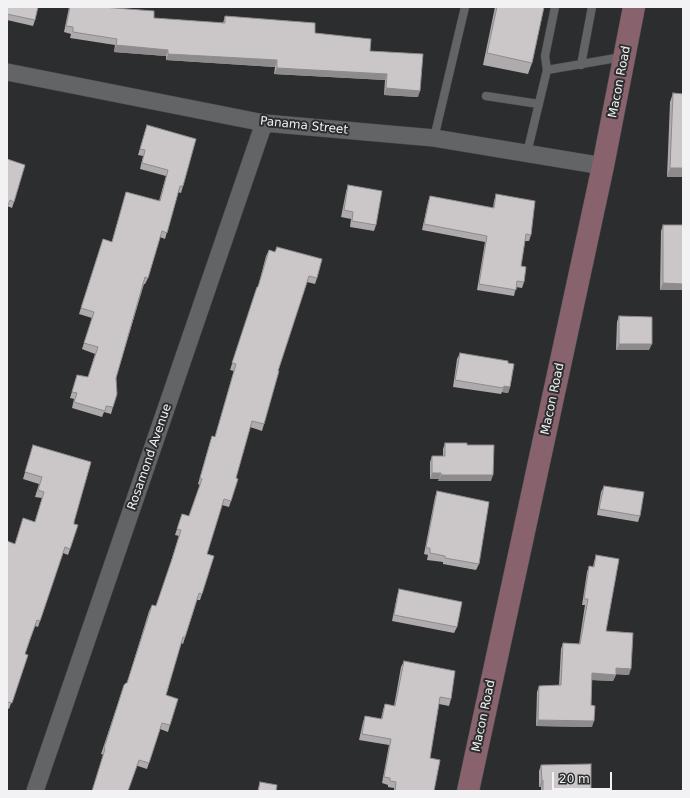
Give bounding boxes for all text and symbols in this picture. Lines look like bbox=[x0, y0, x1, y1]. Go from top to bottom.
street label: Macon Road bbox=[606, 45, 634, 119]
street label: Panama Street bbox=[259, 114, 349, 138]
street label: Macon Road bbox=[538, 362, 568, 436]
street label: Rosamond Avenue bbox=[125, 402, 175, 512]
street label: Macon Road bbox=[469, 679, 499, 753]
scale bar bbox=[554, 764, 614, 790]
text: 20 m bbox=[559, 772, 590, 786]

